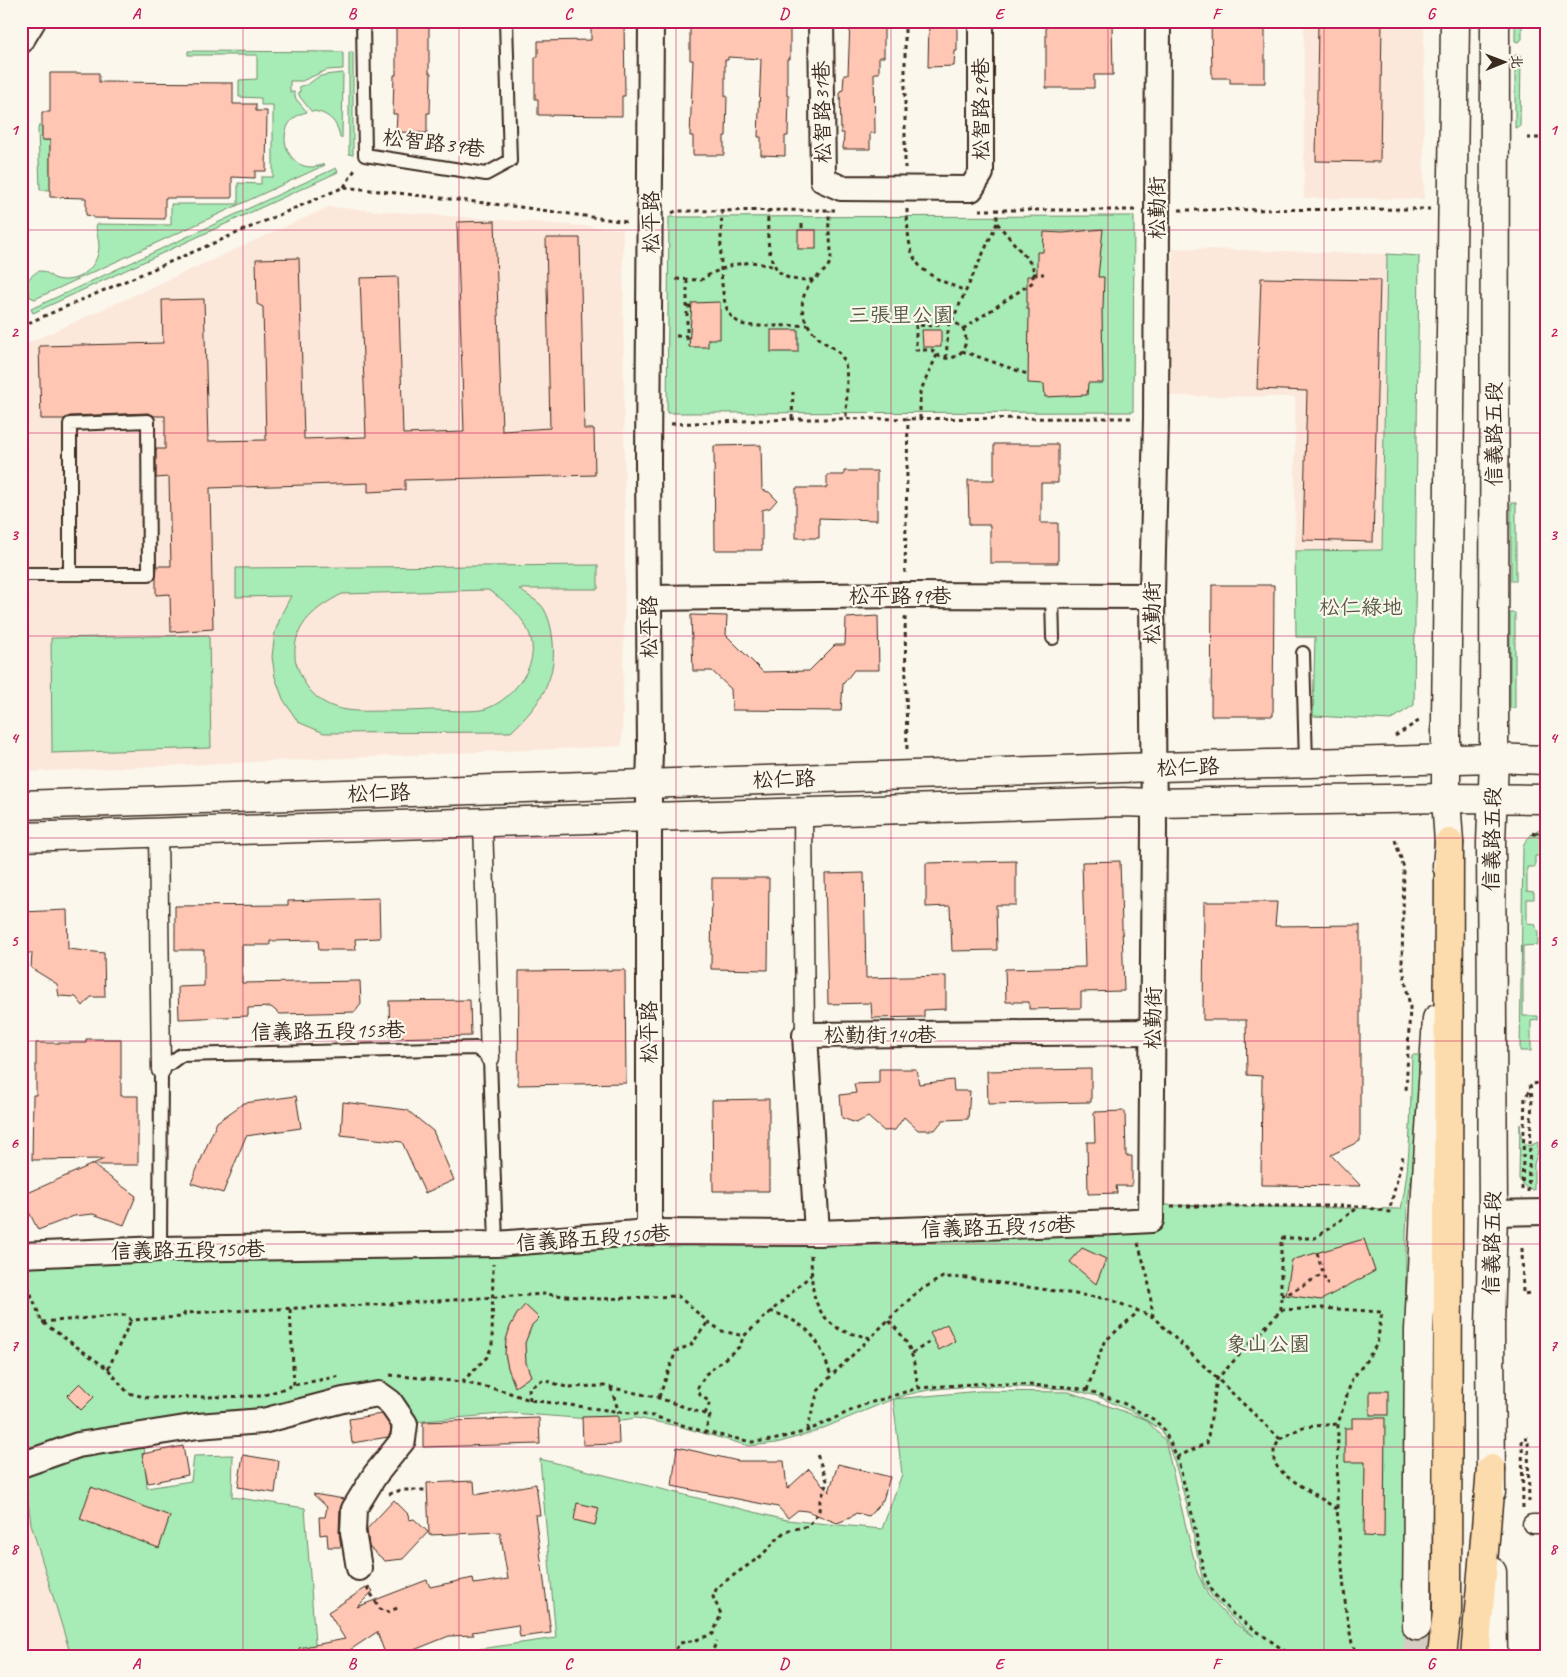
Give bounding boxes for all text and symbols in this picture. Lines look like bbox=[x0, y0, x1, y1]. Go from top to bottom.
text: A bbox=[132, 4, 142, 24]
text: B bbox=[348, 4, 358, 24]
text: C bbox=[564, 4, 574, 24]
text: D bbox=[779, 4, 790, 24]
text: E bbox=[995, 4, 1006, 24]
text: F bbox=[1212, 4, 1223, 24]
text: G bbox=[1427, 4, 1437, 24]
north arrow bbox=[1480, 38, 1530, 88]
text: 北 bbox=[1508, 55, 1525, 69]
street label: 松智路29巷 bbox=[968, 58, 994, 160]
street label: 松智路31巷 bbox=[808, 60, 836, 164]
text: 1 bbox=[10, 120, 19, 140]
text: 1 bbox=[1549, 120, 1558, 140]
street label: 松智路39巷 bbox=[381, 124, 487, 162]
street label: 松勤街 bbox=[1144, 177, 1170, 240]
street label: 松平路 bbox=[638, 191, 664, 254]
park label: 三張里公園 bbox=[849, 302, 954, 328]
text: 2 bbox=[10, 322, 19, 342]
text: 2 bbox=[1549, 322, 1558, 342]
street label: 信義路五段 bbox=[1481, 382, 1507, 487]
text: 3 bbox=[10, 525, 19, 545]
text: 3 bbox=[1549, 525, 1558, 545]
street label: 松勤街 bbox=[1139, 582, 1165, 645]
street label: 松平路99巷 bbox=[849, 583, 951, 609]
park label: 松仁綠地 bbox=[1319, 594, 1403, 620]
street label: 松平路 bbox=[636, 596, 662, 659]
text: 4 bbox=[10, 728, 19, 748]
text: 4 bbox=[1549, 728, 1558, 748]
street label: 松仁路 bbox=[1156, 753, 1220, 781]
street label: 松仁路 bbox=[752, 765, 816, 793]
street label: 松仁路 bbox=[347, 779, 411, 807]
street label: 信義路五段 bbox=[1478, 786, 1506, 892]
text: 5 bbox=[11, 931, 20, 951]
text: 5 bbox=[1550, 931, 1559, 951]
street label: 松勤街 bbox=[1139, 986, 1167, 1050]
street label: 松平路 bbox=[636, 1001, 662, 1064]
street label: 信義路五段153巷 bbox=[251, 1017, 405, 1045]
street label: 松勤街140巷 bbox=[824, 1022, 936, 1048]
text: 6 bbox=[10, 1133, 19, 1153]
text: 6 bbox=[1549, 1133, 1558, 1153]
street label: 信義路五段 bbox=[1478, 1190, 1506, 1296]
street label: 信義路五段150巷 bbox=[920, 1211, 1076, 1243]
street label: 信義路五段150巷 bbox=[515, 1220, 671, 1256]
street label: 信義路五段150巷 bbox=[111, 1236, 265, 1264]
park label: 象山公園 bbox=[1226, 1331, 1310, 1357]
text: 7 bbox=[10, 1336, 19, 1356]
text: 7 bbox=[1549, 1336, 1558, 1356]
text: 8 bbox=[10, 1539, 19, 1559]
text: 8 bbox=[1549, 1539, 1558, 1559]
text: A bbox=[132, 1654, 142, 1674]
text: B bbox=[348, 1654, 358, 1674]
text: C bbox=[564, 1654, 574, 1674]
text: D bbox=[779, 1654, 790, 1674]
text: E bbox=[995, 1654, 1006, 1674]
text: F bbox=[1212, 1654, 1223, 1674]
text: G bbox=[1427, 1654, 1437, 1674]

